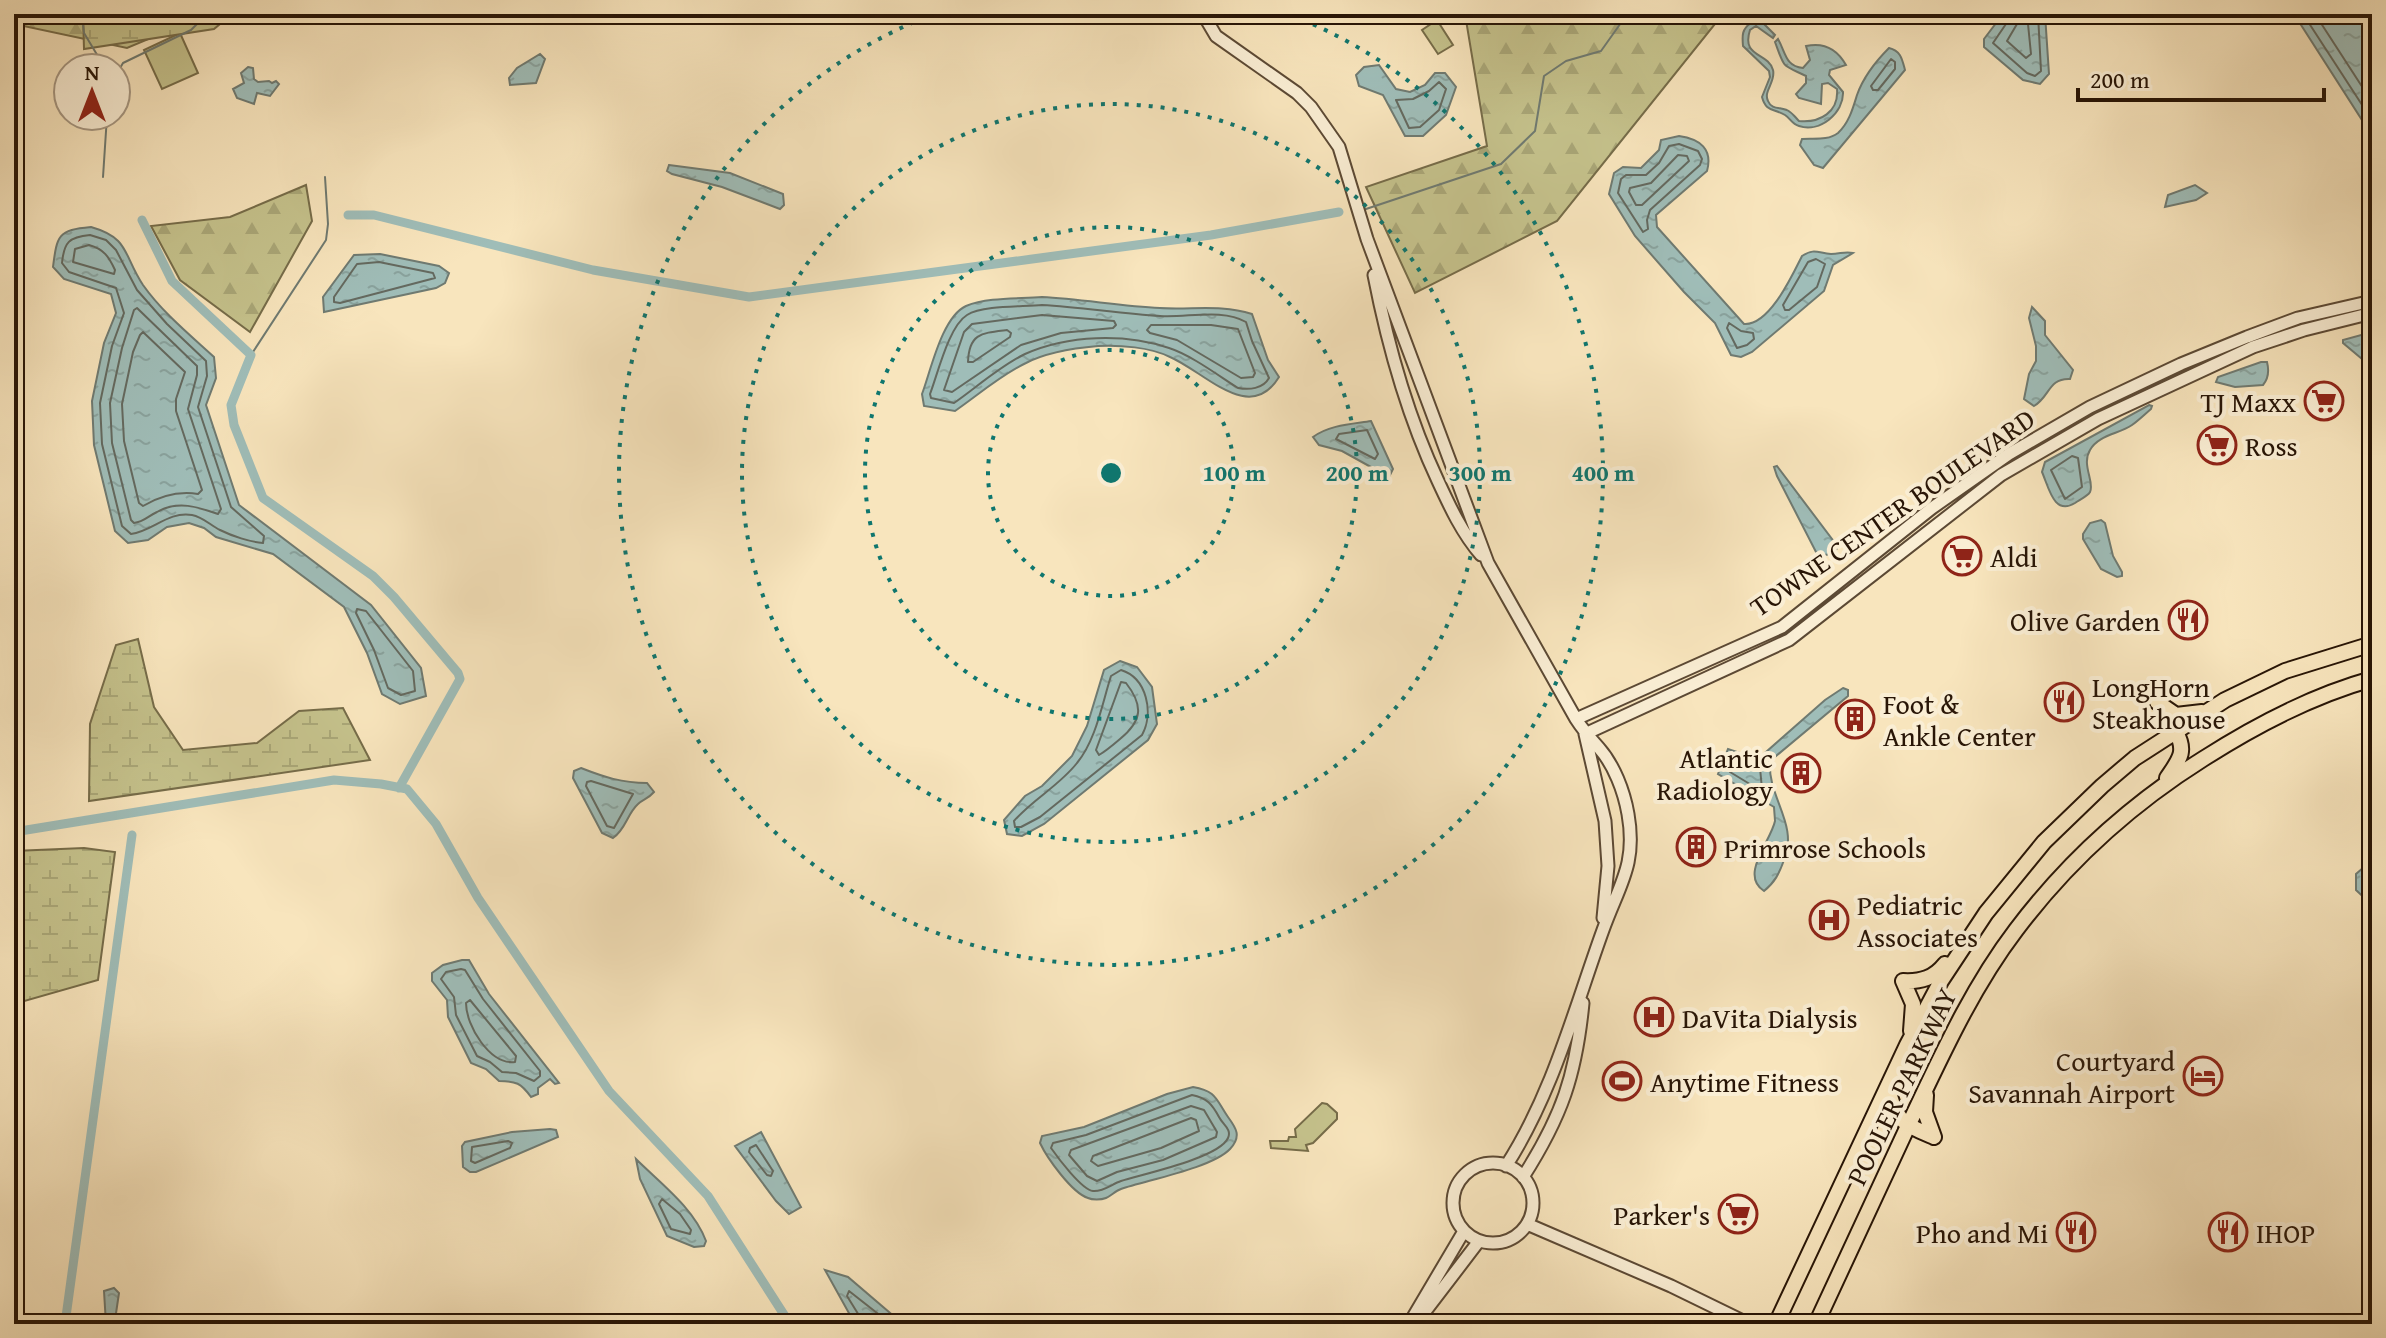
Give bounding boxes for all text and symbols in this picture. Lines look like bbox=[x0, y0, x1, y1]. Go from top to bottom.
north arrow bbox=[52, 52, 132, 132]
scale bar bbox=[2078, 52, 2324, 102]
text: N bbox=[85, 56, 100, 88]
text: 200 m bbox=[2090, 62, 2150, 97]
supermarket icon: TJ Maxx bbox=[2303, 380, 2345, 422]
place label: TJ Maxx bbox=[2201, 381, 2297, 422]
street label: TOWNE CENTER BOULEVARD bbox=[1741, 398, 2043, 626]
supermarket icon: Ross bbox=[2196, 424, 2238, 466]
place label: Ross bbox=[2245, 425, 2298, 466]
text: 100 m bbox=[1202, 455, 1266, 490]
text: 200 m bbox=[1325, 455, 1389, 490]
text: 300 m bbox=[1448, 455, 1512, 490]
text: 400 m bbox=[1571, 455, 1635, 490]
centre of rings bbox=[1097, 459, 1125, 487]
supermarket icon: Aldi bbox=[1941, 535, 1983, 577]
place label: Aldi bbox=[1990, 536, 2038, 577]
restaurant icon: Olive Garden bbox=[2167, 599, 2209, 641]
place label: Olive Garden bbox=[2010, 600, 2160, 641]
place label: LongHorn Steakhouse bbox=[2092, 666, 2226, 739]
restaurant icon: LongHorn Steakhouse bbox=[2043, 681, 2085, 723]
place label: Foot & Ankle Center bbox=[1883, 683, 2036, 756]
building icon: Foot & Ankle Center bbox=[1834, 698, 1876, 740]
place label: Atlantic Radiology bbox=[1657, 737, 1773, 810]
building icon: Atlantic Radiology bbox=[1780, 752, 1822, 794]
building icon: Primrose Schools bbox=[1675, 826, 1717, 868]
place label: Primrose Schools bbox=[1724, 827, 1926, 868]
place label: Pediatric Associates bbox=[1857, 884, 1978, 957]
hospital icon: Pediatric Associates bbox=[1808, 899, 1850, 941]
street label: POOLER PARKWAY bbox=[1835, 980, 1967, 1192]
hospital icon: DaVita Dialysis bbox=[1633, 996, 1675, 1038]
place label: DaVita Dialysis bbox=[1682, 997, 1858, 1038]
place label: Courtyard Savannah Airport bbox=[1968, 1040, 2175, 1113]
hotel icon: Courtyard Savannah Airport bbox=[2182, 1055, 2224, 1097]
sports icon: Anytime Fitness bbox=[1601, 1060, 1643, 1102]
place label: Anytime Fitness bbox=[1650, 1061, 1839, 1102]
supermarket icon: Parker's bbox=[1717, 1193, 1759, 1235]
place label: Parker's bbox=[1614, 1194, 1710, 1235]
restaurant icon: Pho and Mi bbox=[2055, 1211, 2097, 1253]
restaurant icon: IHOP bbox=[2207, 1211, 2249, 1253]
place label: Pho and Mi bbox=[1916, 1212, 2048, 1253]
place label: IHOP bbox=[2256, 1212, 2315, 1253]

